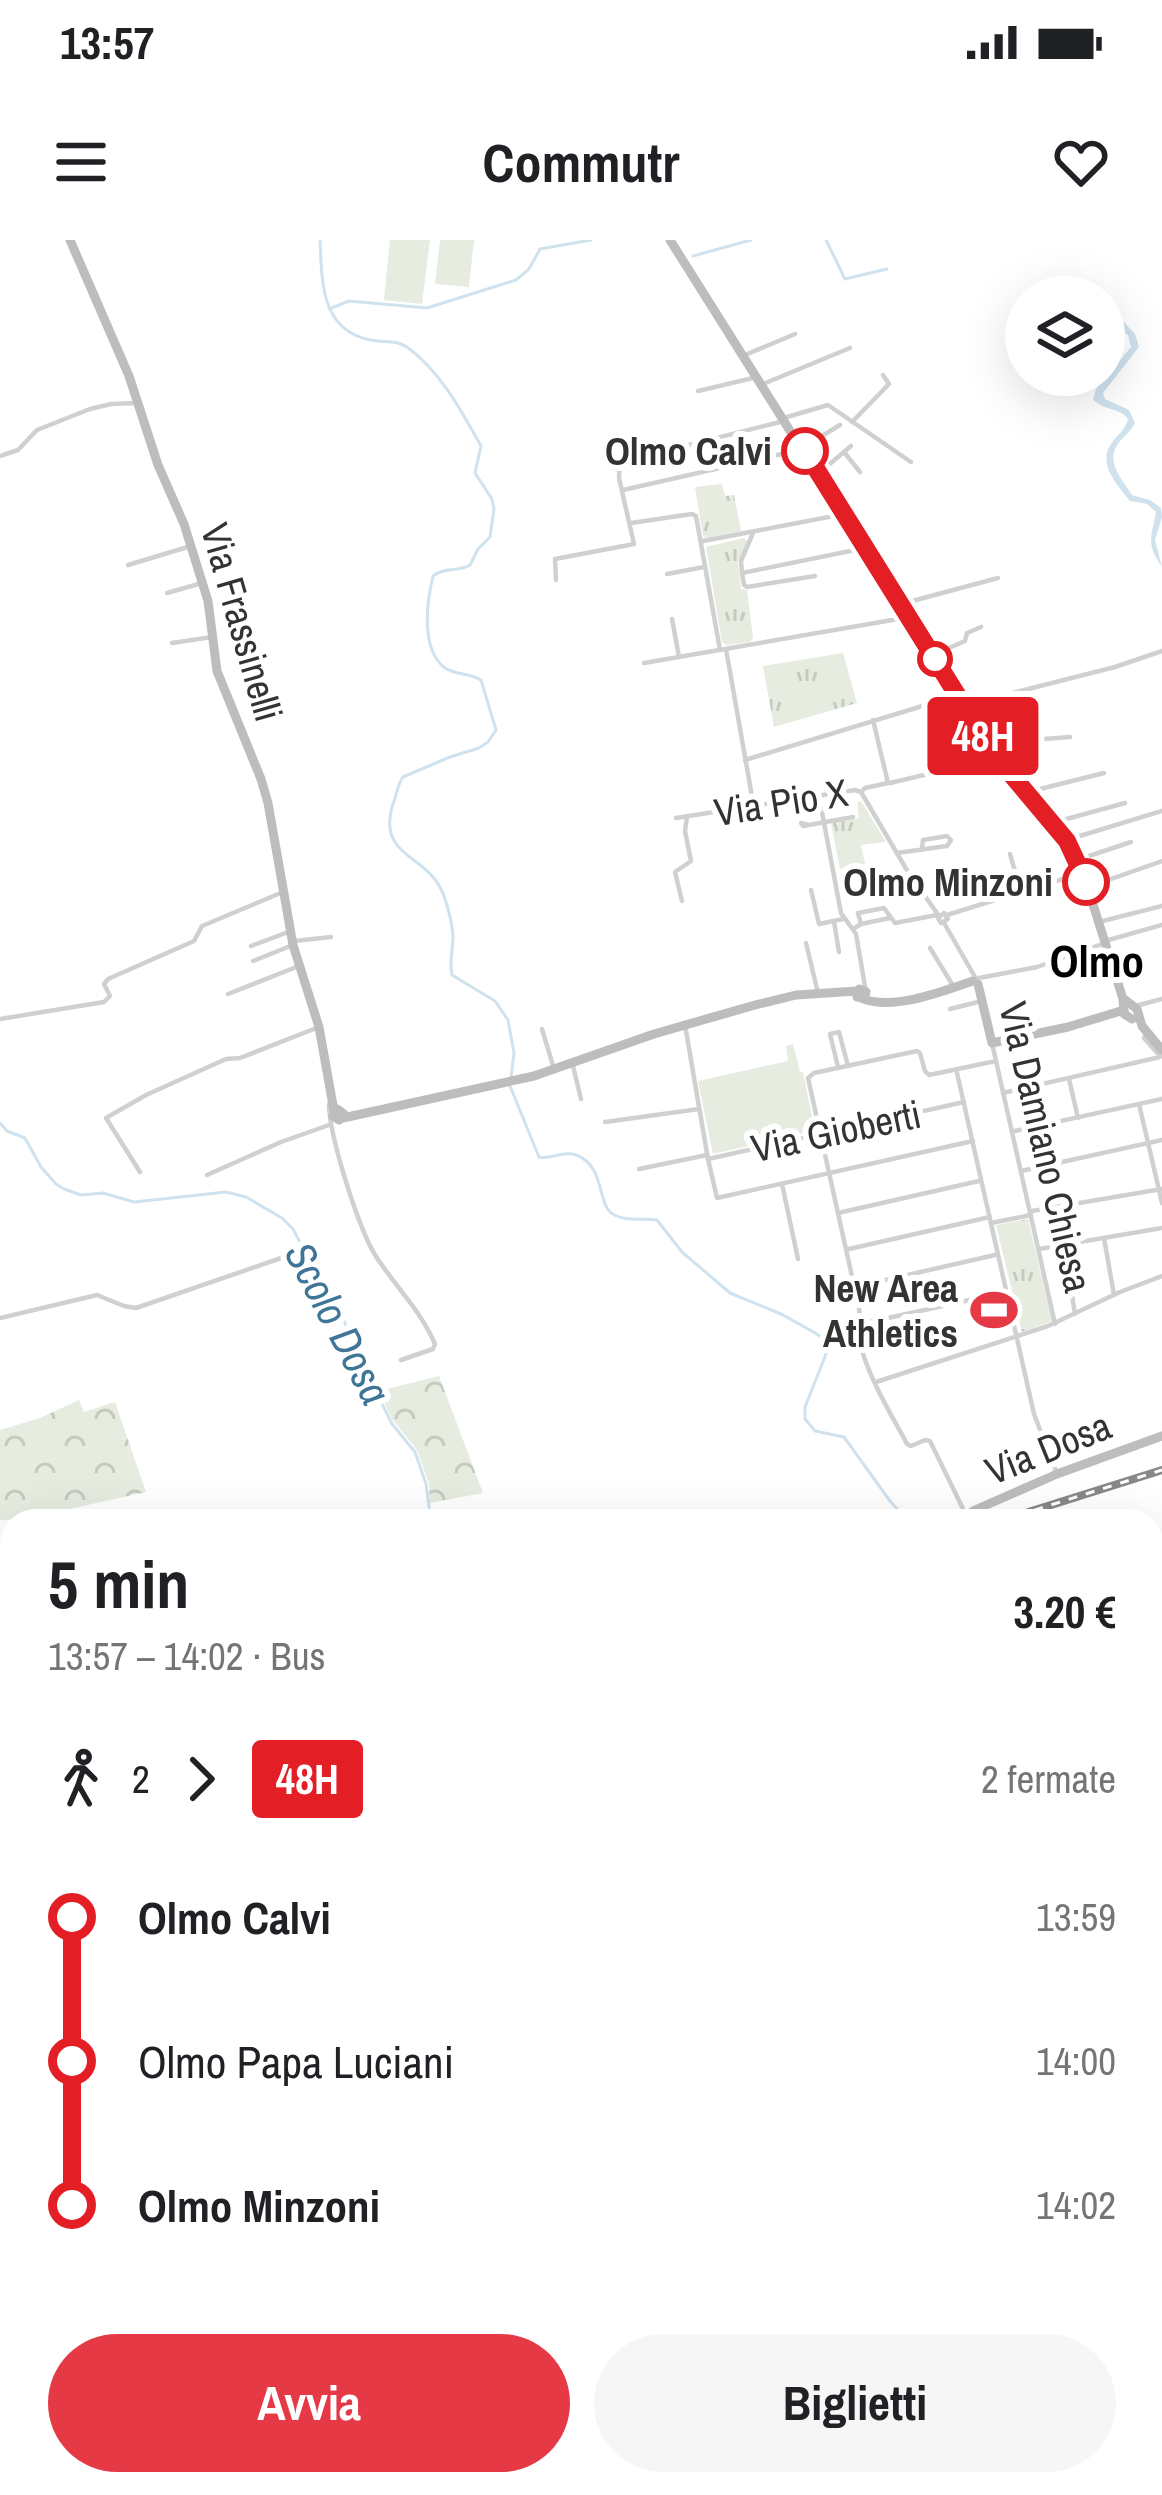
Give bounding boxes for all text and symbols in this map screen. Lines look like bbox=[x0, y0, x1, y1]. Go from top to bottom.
text: 13:57 bbox=[60, 12, 154, 73]
text: Commutr bbox=[483, 126, 679, 199]
icon: menu bbox=[48, 129, 114, 195]
icon: heart bbox=[1048, 129, 1114, 195]
map controls bbox=[1005, 276, 1125, 396]
button: layers bbox=[1005, 276, 1125, 396]
place label: Olmo Calvi bbox=[605, 425, 772, 477]
marker: Olmo Calvi bbox=[783, 429, 827, 473]
street label: Via Frassinelli bbox=[189, 517, 295, 727]
unlabelled marker bbox=[919, 643, 951, 675]
line badge: 48H bbox=[914, 697, 1052, 775]
text: 48H bbox=[951, 708, 1015, 764]
street label: Via Pio X bbox=[710, 766, 852, 838]
place label: Olmo Minzoni bbox=[843, 856, 1053, 908]
marker: Olmo Minzoni bbox=[1064, 860, 1108, 904]
district label: Olmo bbox=[1050, 930, 1144, 991]
street label: Via Damiano Chiesa bbox=[987, 997, 1105, 1297]
street label: Via Gioberti bbox=[747, 1088, 925, 1174]
water label: Scolo Dosa bbox=[272, 1232, 404, 1414]
place label: New Area Athletics bbox=[813, 1262, 958, 1359]
sports icon: New Area Athletics bbox=[969, 1285, 1019, 1335]
street label: Via Dosa bbox=[978, 1399, 1119, 1497]
text: 5 min bbox=[48, 1540, 189, 1629]
text: 3.20 € bbox=[1013, 1581, 1116, 1642]
text: 13:57 – 14:02 · Bus bbox=[48, 1630, 325, 1682]
icon: walk bbox=[48, 1746, 114, 1812]
icon: forward bbox=[168, 1746, 234, 1812]
text: 48H bbox=[276, 1751, 339, 1807]
text: 2 bbox=[132, 1753, 150, 1805]
text: 2 fermate bbox=[981, 1753, 1116, 1805]
text: Olmo Calvi bbox=[138, 1887, 331, 1948]
text: 13:59 bbox=[1036, 1891, 1116, 1943]
text: Olmo Papa Luciani bbox=[138, 2031, 454, 2092]
text: 14:00 bbox=[1036, 2035, 1116, 2087]
text: Olmo Minzoni bbox=[138, 2175, 380, 2236]
text: 14:02 bbox=[1036, 2179, 1116, 2231]
button: Avvia bbox=[48, 2334, 570, 2472]
button: Biglietti bbox=[594, 2334, 1116, 2472]

